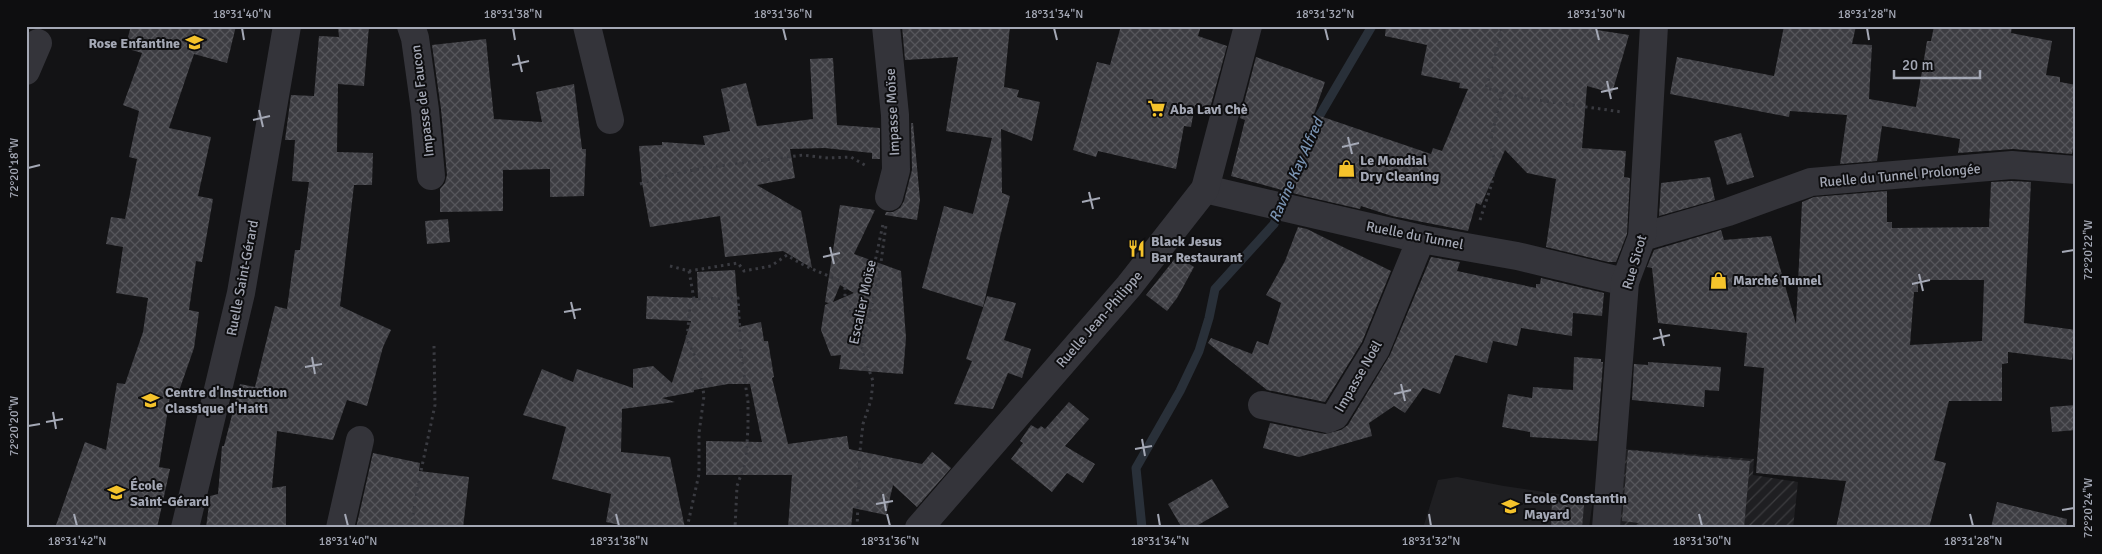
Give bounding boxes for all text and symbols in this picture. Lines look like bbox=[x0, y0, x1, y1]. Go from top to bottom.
text: 18°31'40"N bbox=[213, 7, 271, 22]
text: 18°31'38"N bbox=[484, 7, 542, 22]
text: 18°31'36"N bbox=[754, 7, 812, 22]
text: 18°31'34"N bbox=[1025, 7, 1083, 22]
text: 18°31'32"N bbox=[1296, 7, 1354, 22]
text: 18°31'30"N bbox=[1567, 7, 1625, 22]
text: 18°31'28"N bbox=[1838, 7, 1896, 22]
school or university icon: Rose Enfantine bbox=[184, 33, 204, 53]
place label: Rose Enfantine bbox=[88, 35, 180, 52]
street label: Impasse de Faucon bbox=[407, 44, 438, 158]
scale bar bbox=[1894, 48, 1981, 80]
text: 20 m bbox=[1902, 56, 1933, 74]
street label: Impasse Moïse bbox=[882, 68, 903, 156]
supermarket icon: Aba Lavi Chè bbox=[1146, 99, 1166, 119]
place label: Aba Lavi Chè bbox=[1170, 101, 1248, 118]
water label: Ravine Kay Alfred bbox=[1265, 113, 1328, 225]
text: 72°20'18"W bbox=[7, 138, 22, 198]
place label: Le Mondial Dry Cleaning bbox=[1360, 152, 1440, 185]
shop icon: Le Mondial Dry Cleaning bbox=[1336, 158, 1356, 178]
street label: Ruelle du Tunnel Prolongée bbox=[1819, 160, 1981, 191]
street label: Ruelle du Tunnel bbox=[1365, 218, 1465, 253]
street label: Ruelle Saint-Gérard bbox=[223, 219, 262, 337]
text: 72°20'22"W bbox=[2081, 220, 2096, 280]
place label: Black Jesus Bar Restaurant bbox=[1151, 233, 1243, 266]
street label: Rue Sicot bbox=[1619, 233, 1650, 291]
restaurant icon: Black Jesus Bar Restaurant bbox=[1127, 239, 1147, 259]
street label: Escalier Moïse bbox=[845, 258, 880, 346]
street label: Ruelle Jean-Philippe bbox=[1053, 267, 1146, 371]
shop icon: Marché Tunnel bbox=[1709, 270, 1729, 290]
place label: Marché Tunnel bbox=[1733, 272, 1822, 289]
street label: Impasse Noël bbox=[1331, 337, 1386, 415]
place label: Centre d'Instruction Classique d'Haiti bbox=[165, 384, 288, 417]
school or university icon: Centre d'Instruction Classique d'Haiti bbox=[141, 390, 161, 410]
text: 72°20'20"W bbox=[7, 396, 22, 456]
place label: École Saint-Gérard bbox=[130, 477, 209, 510]
text: 72°20'24"W bbox=[2081, 478, 2096, 538]
school or university icon: École Saint-Gérard bbox=[106, 483, 126, 503]
place label: Ecole Constantin Mayard bbox=[1524, 490, 1627, 523]
school or university icon: Ecole Constantin Mayard bbox=[1500, 496, 1520, 516]
text: 18°31'42"N bbox=[48, 534, 106, 549]
text: 18°31'40"N bbox=[319, 534, 377, 549]
text: 18°31'38"N bbox=[590, 534, 648, 549]
text: 18°31'36"N bbox=[861, 534, 919, 549]
text: 18°31'34"N bbox=[1131, 534, 1189, 549]
text: 18°31'32"N bbox=[1402, 534, 1460, 549]
text: 18°31'30"N bbox=[1673, 534, 1731, 549]
text: 18°31'28"N bbox=[1944, 534, 2002, 549]

